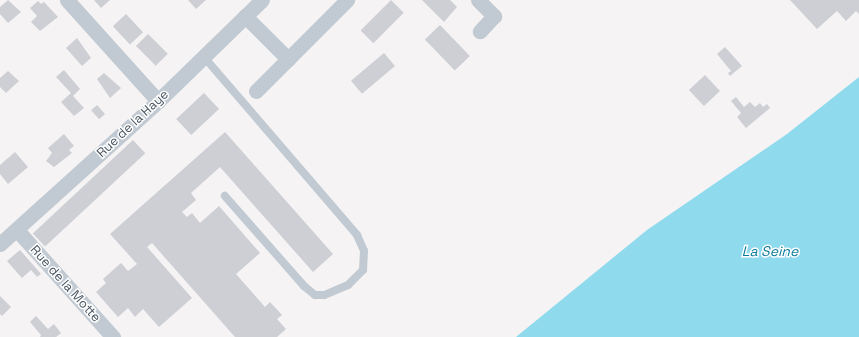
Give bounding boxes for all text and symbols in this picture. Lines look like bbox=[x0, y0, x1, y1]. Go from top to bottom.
street label: Rue de la Haye bbox=[94, 87, 172, 161]
street label: Rue de la Motte bbox=[27, 242, 103, 326]
water label: La Seine bbox=[742, 243, 798, 259]

